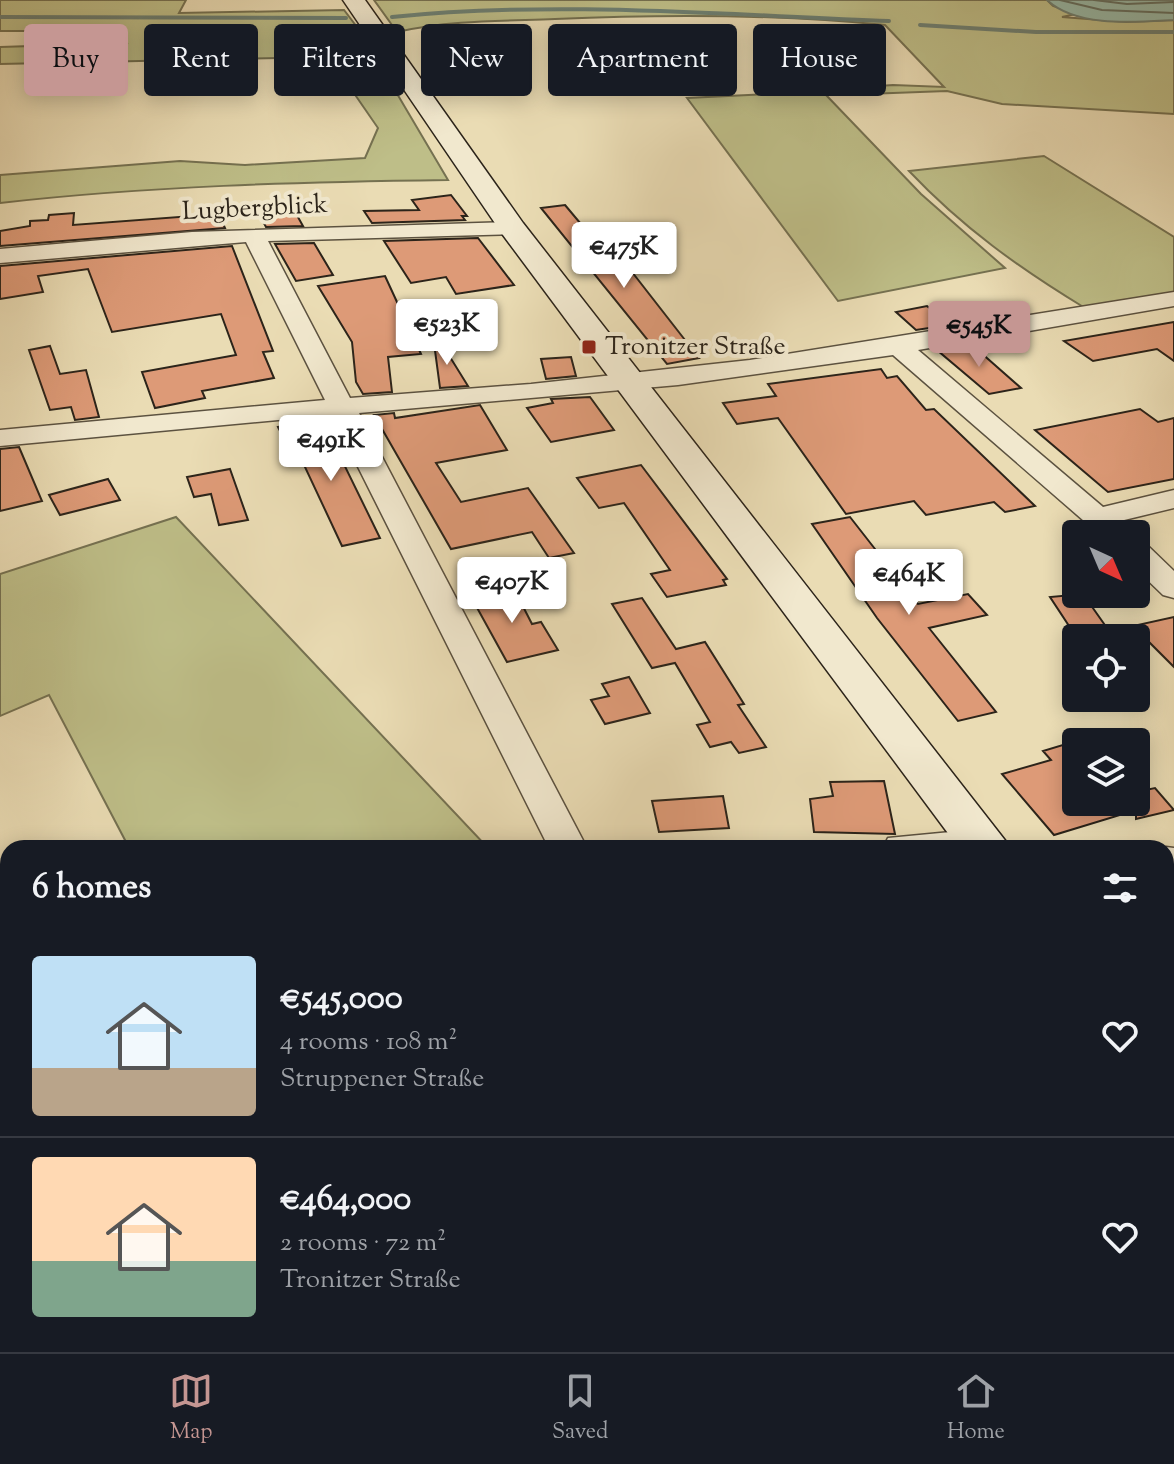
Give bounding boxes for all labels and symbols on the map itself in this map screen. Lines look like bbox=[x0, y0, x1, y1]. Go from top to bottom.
street label: Lugbergblick bbox=[181, 187, 329, 231]
pin: €475K bbox=[568, 222, 680, 290]
pin: €523K bbox=[391, 299, 503, 367]
pin: €545K bbox=[923, 301, 1035, 369]
place label: Tronitzer Straße bbox=[605, 329, 786, 366]
marker: Tronitzer Straße bbox=[580, 338, 598, 356]
pin: €491K bbox=[275, 415, 387, 483]
north arrow bbox=[1062, 520, 1150, 608]
pin: €464K bbox=[853, 549, 965, 617]
pin: €407K bbox=[456, 557, 568, 625]

